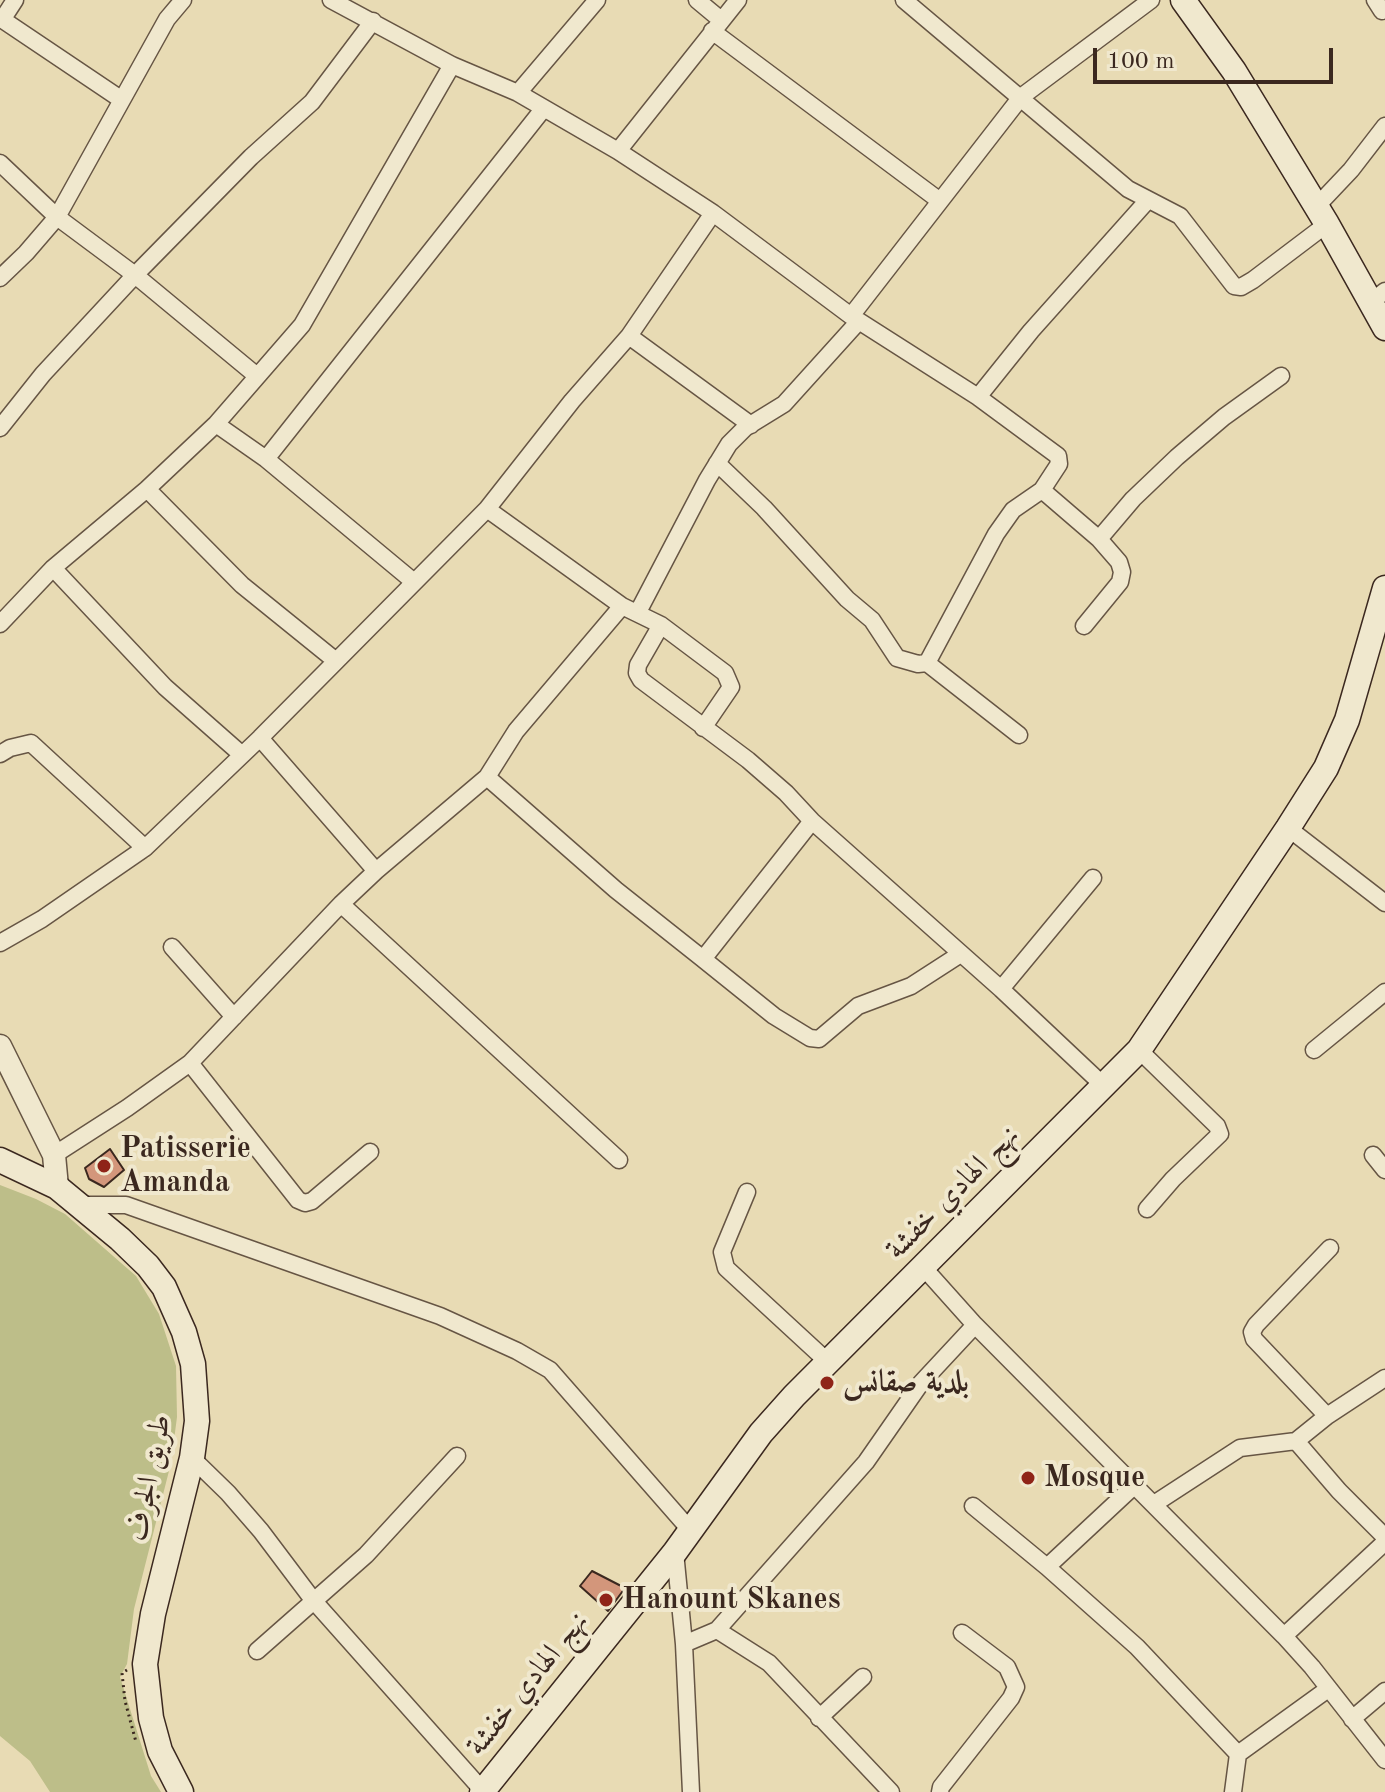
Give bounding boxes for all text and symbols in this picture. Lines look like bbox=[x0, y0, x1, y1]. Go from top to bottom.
scale bar bbox=[1097, 32, 1337, 82]
text: 100 m bbox=[1107, 50, 1175, 74]
street label: نهج الهادي خفشة bbox=[878, 1118, 1028, 1268]
place label: Patisserie Amanda bbox=[120, 1131, 251, 1202]
marker: Patisserie Amanda bbox=[95, 1157, 113, 1175]
place label: بلدية صقانس bbox=[843, 1365, 969, 1401]
marker: بلدية صقانس bbox=[818, 1374, 836, 1392]
street label: طريق الجرف bbox=[120, 1412, 180, 1544]
place label: Mosque bbox=[1044, 1460, 1145, 1496]
marker: Mosque bbox=[1019, 1469, 1037, 1487]
place label: Hanount Skanes bbox=[622, 1582, 841, 1618]
marker: Hanount Skanes bbox=[597, 1591, 615, 1609]
street label: نهج الهادي خفشة bbox=[459, 1605, 597, 1763]

